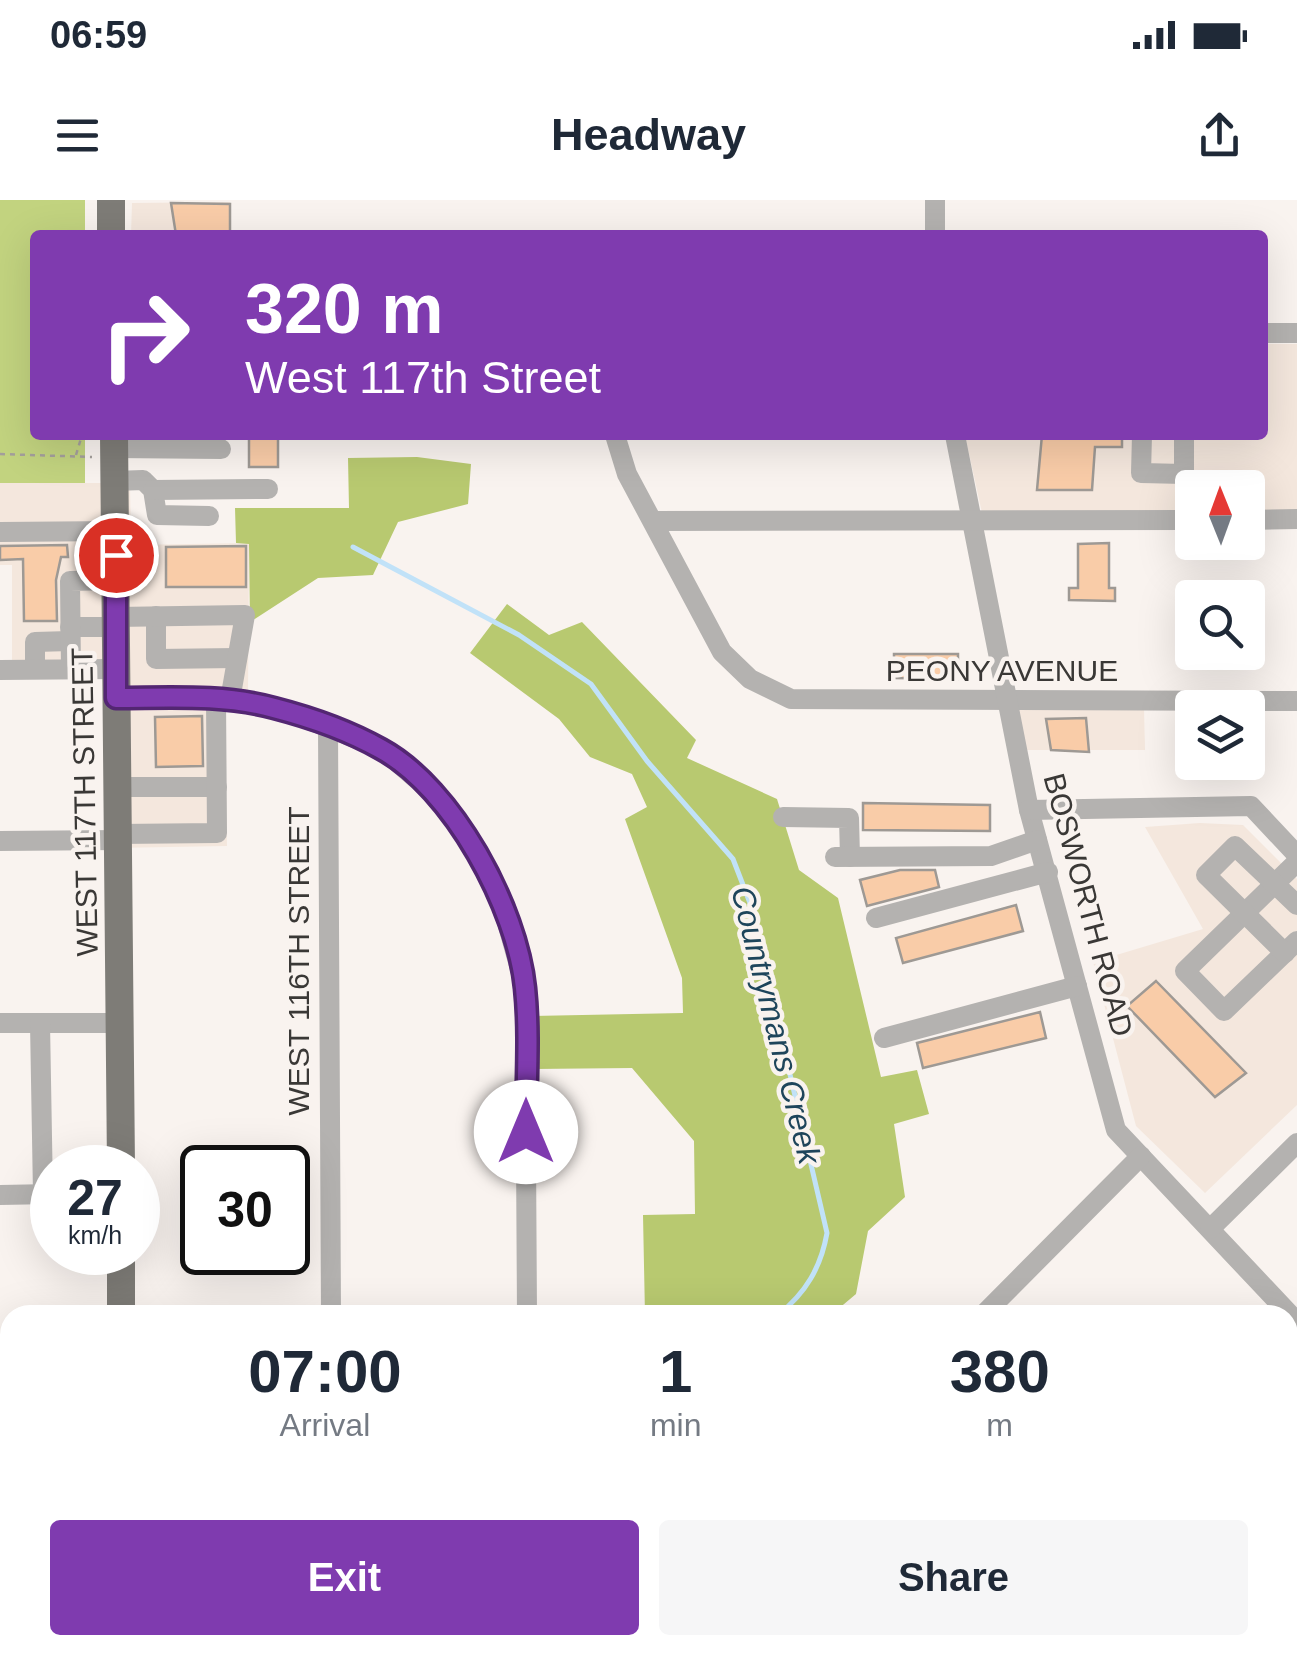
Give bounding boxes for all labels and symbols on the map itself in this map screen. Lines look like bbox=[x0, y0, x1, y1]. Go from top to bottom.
north arrow bbox=[1175, 470, 1265, 560]
pin bbox=[74, 513, 159, 598]
street label: WEST 117TH STREET bbox=[65, 647, 104, 957]
street label: PEONY AVENUE bbox=[886, 654, 1118, 687]
street label: BOSWORTH ROAD bbox=[1037, 770, 1140, 1040]
street label: WEST 116TH STREET bbox=[282, 807, 315, 1115]
water label: Countrymans Creek bbox=[724, 883, 828, 1169]
position arrow bbox=[474, 1080, 578, 1184]
speed limit sign: 30 bbox=[180, 1145, 310, 1275]

